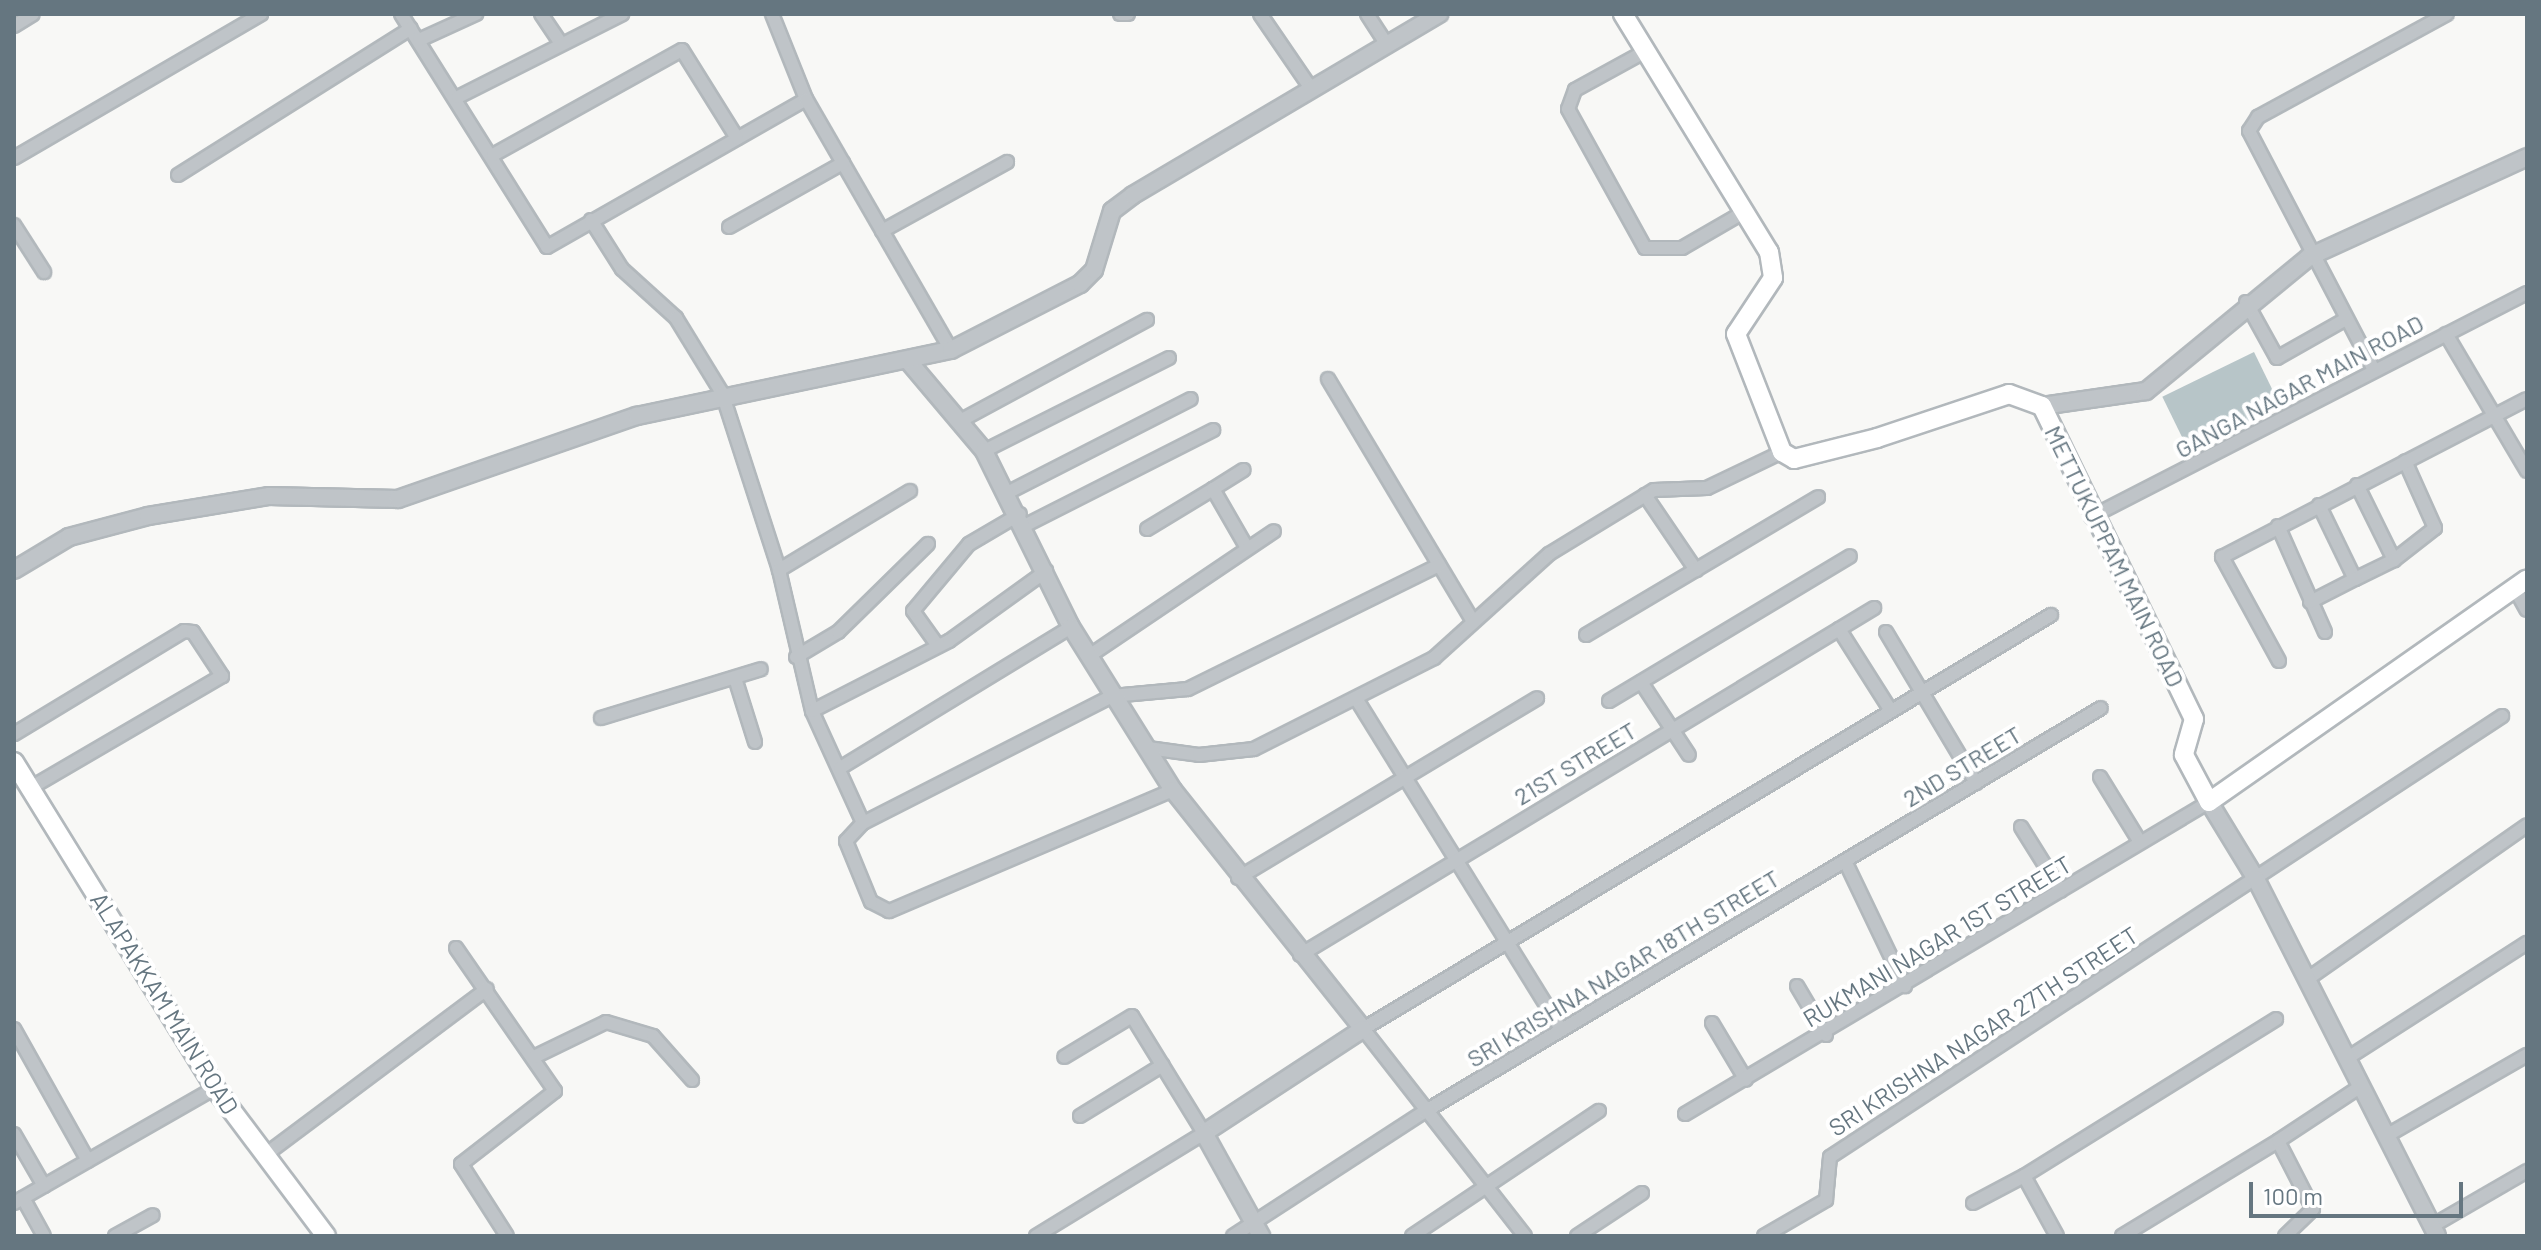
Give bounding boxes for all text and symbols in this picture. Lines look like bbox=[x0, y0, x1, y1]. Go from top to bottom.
street label: GANGA NAGAR MAIN ROAD bbox=[2170, 308, 2428, 464]
street label: METTUKUPPAM MAIN ROAD bbox=[2039, 421, 2191, 691]
street label: 21ST STREET bbox=[1509, 715, 1641, 811]
street label: 2ND STREET bbox=[1898, 719, 2026, 813]
street label: RUKMANI NAGAR 1ST STREET bbox=[1798, 849, 2076, 1033]
street label: SRI KRISHNA NAGAR 18TH STREET bbox=[1462, 863, 1784, 1073]
street label: ALAPAKKAM MAIN ROAD bbox=[85, 887, 245, 1119]
street label: SRI KRISHNA NAGAR 27TH STREET bbox=[1823, 920, 2143, 1142]
scale bar bbox=[2253, 1166, 2467, 1216]
text: 100 m bbox=[2263, 1181, 2323, 1210]

